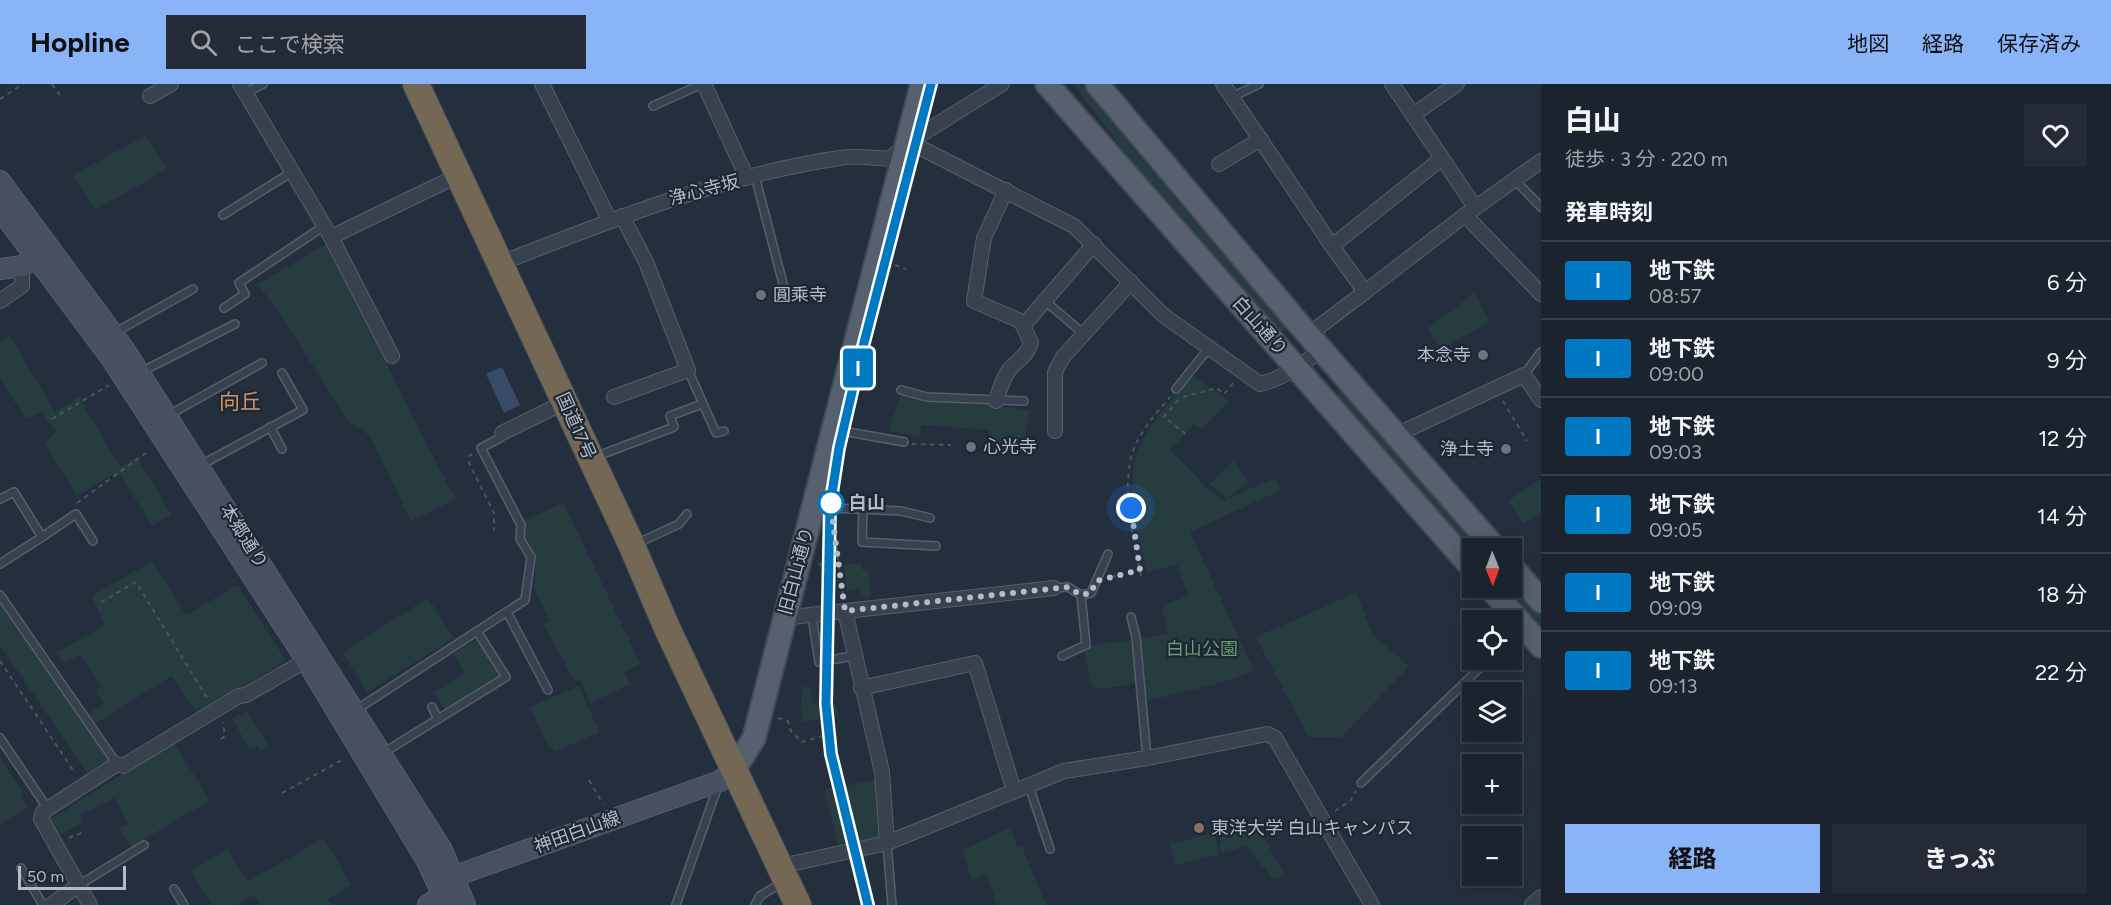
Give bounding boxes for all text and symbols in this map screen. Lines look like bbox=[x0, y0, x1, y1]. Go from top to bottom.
search box bbox=[166, 15, 586, 69]
text: Hopline bbox=[30, 25, 130, 59]
icon: search bbox=[187, 26, 220, 59]
text: ここで検索 bbox=[235, 31, 345, 58]
text: 地図 bbox=[1847, 31, 1889, 56]
text: 経路 bbox=[1922, 31, 1964, 56]
text: 保存済み bbox=[1997, 31, 2081, 56]
text: 白山 bbox=[1565, 103, 1621, 137]
button: heart bbox=[2024, 104, 2087, 167]
text: 徒歩 · 3 分 · 220 m bbox=[1565, 147, 1728, 171]
street label: 浄心寺坂 bbox=[666, 170, 742, 210]
text: 発車時刻 bbox=[1565, 199, 1653, 226]
text: 地下鉄 bbox=[1649, 257, 1715, 284]
text: I bbox=[1595, 268, 1601, 293]
text: 6 分 bbox=[2047, 269, 2087, 296]
place label: 圓乘寺 bbox=[773, 284, 827, 306]
text: 08:57 bbox=[1649, 284, 1701, 308]
marker: 圓乘寺 bbox=[754, 288, 768, 302]
street label: 白山通り bbox=[1228, 292, 1292, 360]
text: 地下鉄 bbox=[1649, 335, 1715, 362]
place label: 本念寺 bbox=[1417, 344, 1471, 366]
text: I bbox=[1595, 346, 1601, 371]
text: 9 分 bbox=[2047, 347, 2087, 374]
line badge: I bbox=[838, 348, 878, 388]
marker: 本念寺 bbox=[1476, 348, 1490, 362]
text: I bbox=[855, 356, 861, 381]
text: 09:00 bbox=[1649, 362, 1704, 386]
district label: 向丘 bbox=[219, 389, 261, 414]
street label: 国道17号 bbox=[551, 389, 601, 463]
text: 地下鉄 bbox=[1649, 413, 1715, 440]
text: I bbox=[1595, 424, 1601, 449]
text: 12 分 bbox=[2038, 425, 2087, 452]
place label: 心光寺 bbox=[983, 436, 1037, 458]
place label: 浄土寺 bbox=[1440, 438, 1494, 460]
marker: 心光寺 bbox=[964, 440, 978, 454]
text: 09:03 bbox=[1649, 440, 1702, 464]
marker: 浄土寺 bbox=[1499, 442, 1513, 456]
marker: 白山 bbox=[818, 490, 844, 516]
text: 地下鉄 bbox=[1649, 491, 1715, 518]
place label: 白山 bbox=[849, 492, 885, 514]
your location bbox=[1116, 493, 1146, 523]
street label: 本郷通り bbox=[216, 500, 272, 572]
text: I bbox=[1595, 502, 1601, 527]
text: 14 分 bbox=[2037, 503, 2087, 530]
text: 09:05 bbox=[1649, 518, 1703, 542]
street label: 旧白山通り bbox=[774, 525, 818, 617]
north arrow bbox=[1462, 538, 1522, 598]
map controls bbox=[1462, 538, 1522, 886]
text: 地下鉄 bbox=[1649, 569, 1715, 596]
text: I bbox=[1595, 580, 1601, 605]
text: 18 分 bbox=[2037, 581, 2087, 608]
text: 09:09 bbox=[1649, 596, 1702, 620]
button: locate bbox=[1462, 610, 1522, 670]
park label: 白山公園 bbox=[1166, 638, 1238, 660]
text: 地下鉄 bbox=[1649, 647, 1715, 674]
text: I bbox=[1595, 658, 1601, 683]
text: 22 分 bbox=[2035, 659, 2087, 686]
text: 09:13 bbox=[1649, 674, 1697, 698]
button: layers bbox=[1462, 682, 1522, 742]
button: + bbox=[1462, 754, 1522, 814]
street label: 神田白山線 bbox=[531, 806, 623, 858]
place label: 東洋大学 白山キャンパス bbox=[1211, 817, 1413, 839]
marker: 東洋大学 白山キャンパス bbox=[1192, 821, 1206, 835]
button: 経路 bbox=[1565, 824, 1820, 893]
button: きっぷ bbox=[1832, 824, 2087, 893]
button: − bbox=[1462, 826, 1522, 886]
scale bar bbox=[18, 863, 126, 890]
text: 50 m bbox=[27, 867, 64, 886]

